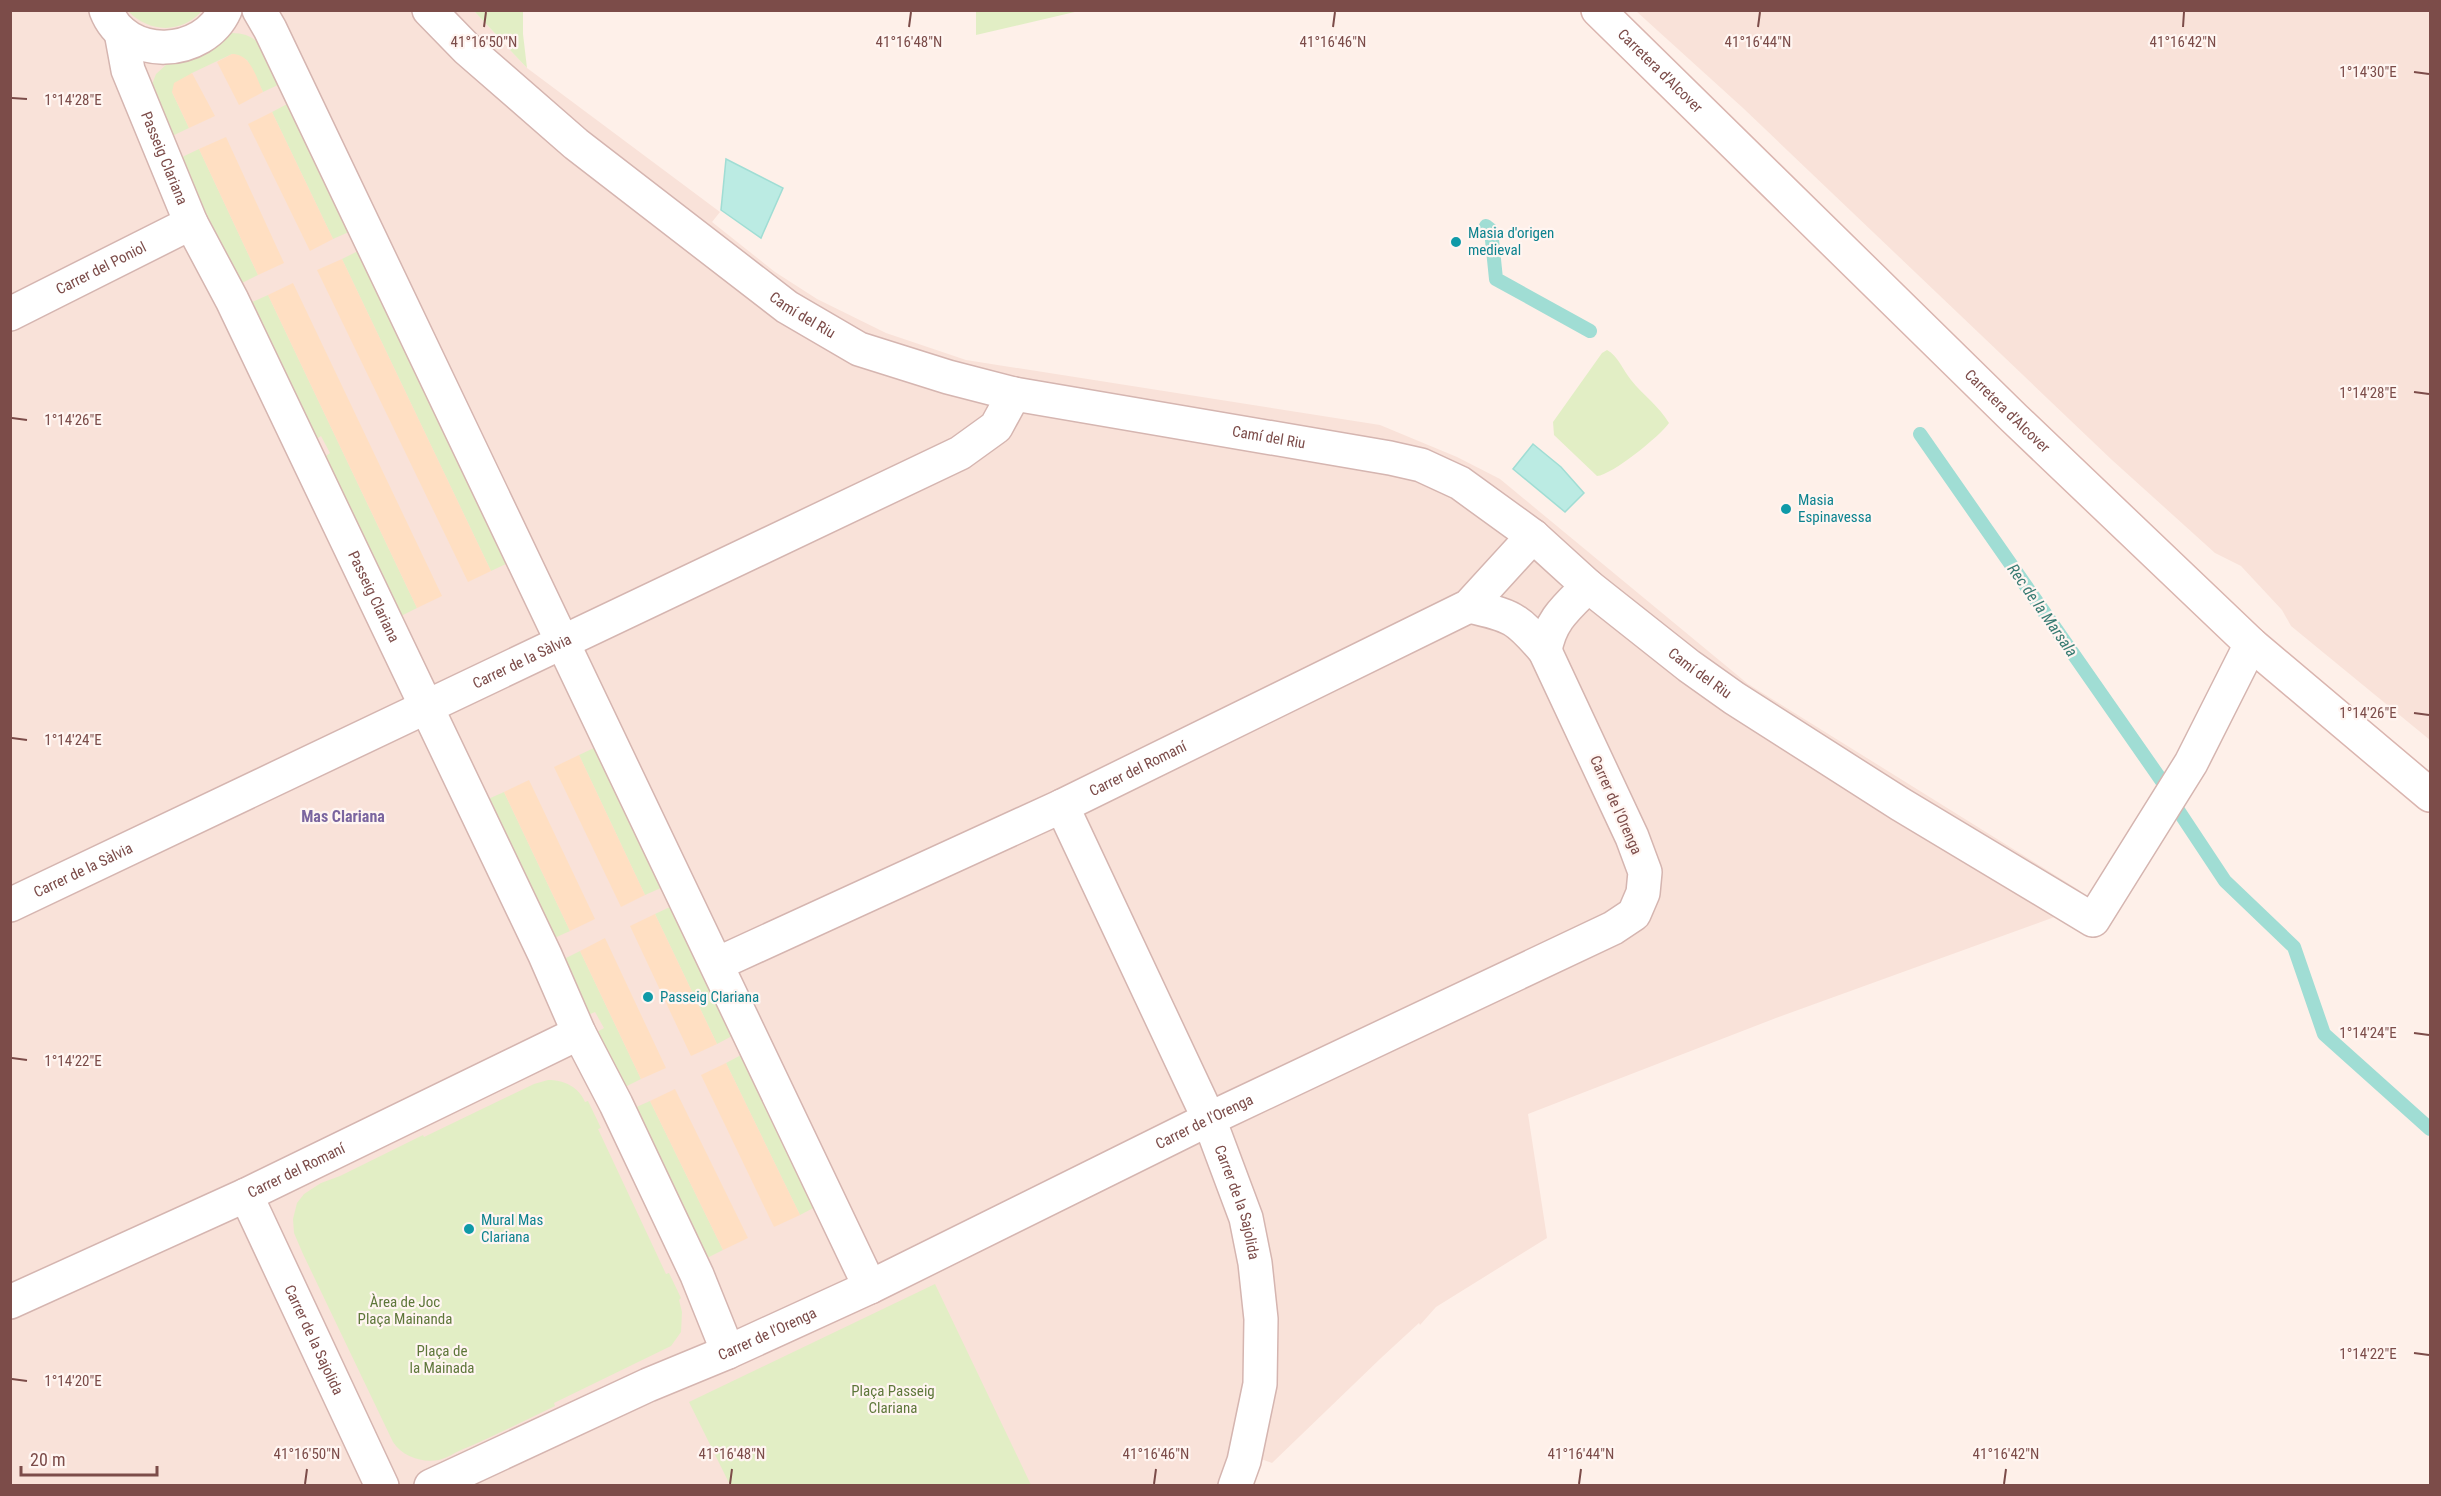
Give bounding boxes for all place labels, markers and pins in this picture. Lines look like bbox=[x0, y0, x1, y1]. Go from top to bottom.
place label: Masia d'origen medieval bbox=[1468, 224, 1554, 259]
marker: Masia d'origen medieval bbox=[1449, 235, 1463, 249]
place label: Masia Espinavessa bbox=[1798, 491, 1872, 526]
marker: Masia Espinavessa bbox=[1779, 502, 1793, 516]
place label: Passeig Clariana bbox=[660, 988, 759, 1006]
marker: Passeig Clariana bbox=[641, 990, 655, 1004]
place label: Mural Mas Clariana bbox=[481, 1211, 543, 1246]
marker: Mural Mas Clariana bbox=[462, 1222, 476, 1236]

